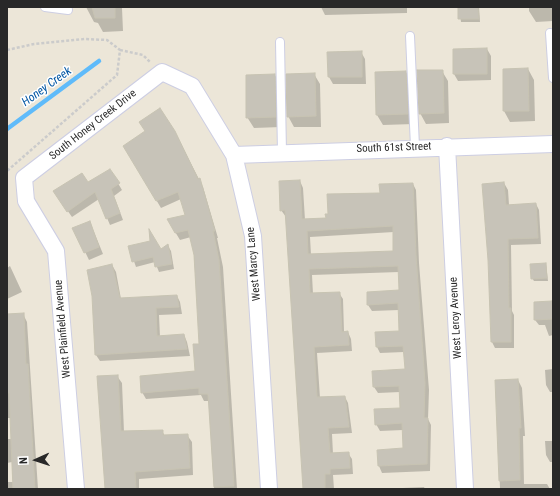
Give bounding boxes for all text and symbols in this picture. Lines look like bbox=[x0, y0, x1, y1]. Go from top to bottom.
water label: Honey Creek bbox=[19, 64, 75, 110]
street label: South Honey Creek Drive bbox=[47, 87, 139, 163]
street label: South 61st Street bbox=[356, 140, 432, 156]
street label: West Marcy Lane bbox=[244, 226, 264, 302]
street label: West Leroy Avenue bbox=[447, 277, 465, 359]
street label: West Plainfield Avenue bbox=[52, 279, 74, 379]
north arrow bbox=[16, 440, 56, 480]
text: N bbox=[17, 457, 30, 464]

